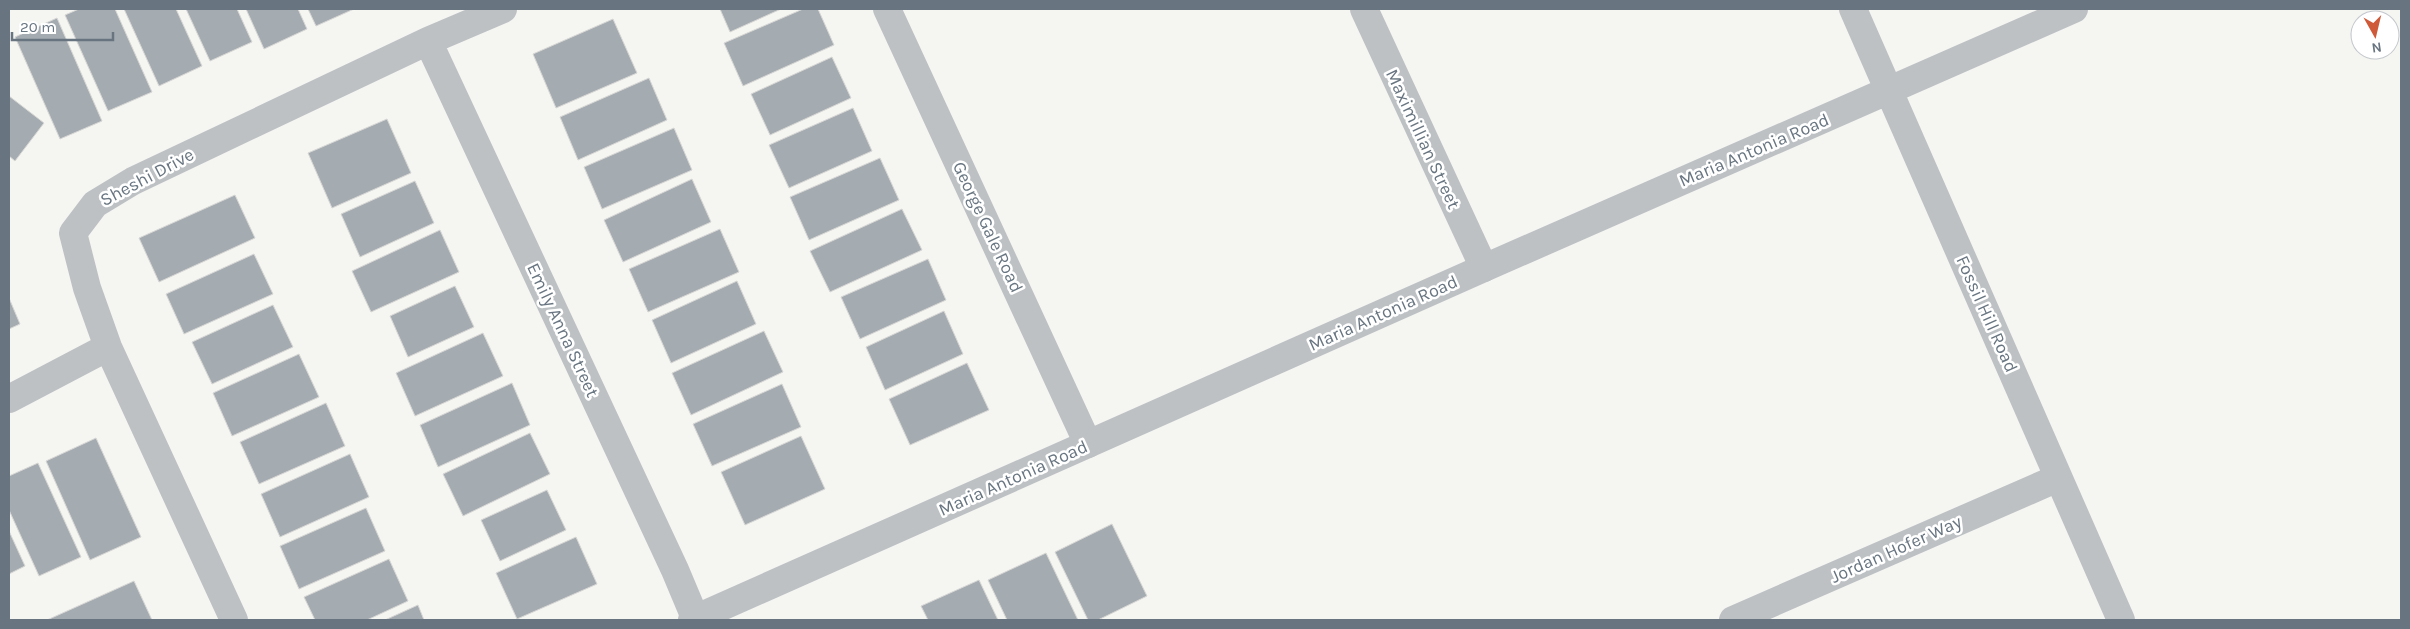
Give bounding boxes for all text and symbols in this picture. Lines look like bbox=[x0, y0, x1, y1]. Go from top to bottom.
scale bar bbox=[12, 10, 114, 42]
north arrow bbox=[2350, 10, 2400, 60]
text: 20 m bbox=[20, 18, 55, 36]
text: N bbox=[2371, 38, 2383, 56]
street label: Maximillian Street bbox=[1381, 66, 1465, 213]
street label: Maria Antonia Road bbox=[1676, 108, 1832, 192]
street label: Sheshi Drive bbox=[96, 143, 198, 211]
street label: George Gale Road bbox=[948, 158, 1028, 296]
street label: Fossil Hill Road bbox=[1951, 252, 2023, 376]
street label: Emily Anna Street bbox=[522, 259, 604, 401]
street label: Maria Antonia Road bbox=[1305, 270, 1461, 356]
street label: Maria Antonia Road bbox=[935, 435, 1091, 521]
street label: Jordan Hofer Way bbox=[1827, 510, 1966, 588]

